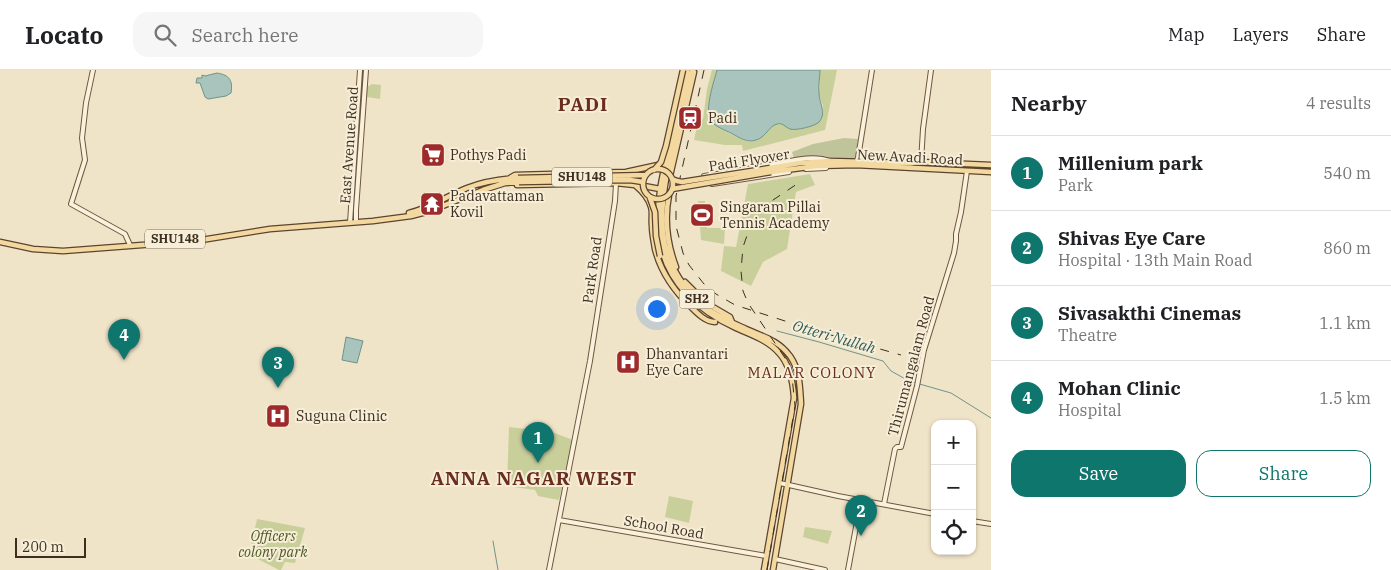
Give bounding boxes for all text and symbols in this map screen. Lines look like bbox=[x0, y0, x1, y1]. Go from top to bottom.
search box bbox=[133, 12, 483, 57]
text: Locato bbox=[25, 19, 103, 51]
icon: search bbox=[151, 21, 179, 49]
text: Search here bbox=[191, 23, 299, 47]
text: Map bbox=[1168, 23, 1205, 46]
text: Layers bbox=[1233, 23, 1289, 46]
text: Share bbox=[1317, 23, 1366, 46]
street label: East Avenue Road bbox=[336, 85, 362, 204]
text: Nearby bbox=[1011, 89, 1087, 117]
district label: PADI bbox=[558, 92, 608, 116]
text: 4 results bbox=[1306, 93, 1371, 113]
station icon: Padi bbox=[677, 105, 703, 131]
place label: Padi bbox=[708, 109, 737, 127]
supermarket icon: Pothys Padi bbox=[420, 142, 446, 168]
street label: Padi Flyover bbox=[707, 145, 791, 175]
street label: New Avadi Road bbox=[856, 145, 964, 169]
place label: Pothys Padi bbox=[450, 146, 526, 164]
text: Millenium park bbox=[1058, 151, 1203, 175]
text: 1 bbox=[1022, 163, 1032, 183]
text: 540 m bbox=[1323, 163, 1371, 183]
road number: SHU148 bbox=[552, 168, 612, 186]
text: Park bbox=[1058, 175, 1093, 195]
place label: Padavattaman Kovil bbox=[450, 187, 544, 221]
temple icon: Padavattaman Kovil bbox=[419, 191, 445, 217]
place label: Singaram Pillai Tennis Academy bbox=[720, 198, 830, 232]
sports icon: Singaram Pillai Tennis Academy bbox=[689, 202, 715, 228]
text: Shivas Eye Care bbox=[1058, 226, 1205, 250]
road number: SHU148 bbox=[145, 230, 205, 248]
street label: Park Road bbox=[578, 235, 606, 305]
text: 2 bbox=[1022, 238, 1032, 258]
text: 860 m bbox=[1323, 238, 1371, 258]
text: Hospital · 13th Main Road bbox=[1058, 250, 1252, 270]
road number: SH2 bbox=[680, 290, 714, 308]
street label: Thirumangalam Road bbox=[884, 293, 939, 438]
your location bbox=[644, 296, 670, 322]
text: Sivasakthi Cinemas bbox=[1058, 301, 1241, 325]
text: 3 bbox=[1022, 313, 1032, 333]
text: 1.1 km bbox=[1319, 313, 1371, 333]
water label: Otteri Nullah bbox=[790, 316, 879, 358]
pin: 4 bbox=[108, 319, 140, 360]
text: Theatre bbox=[1058, 325, 1117, 345]
place label: Dhanvantari Eye Care bbox=[646, 345, 728, 379]
pin: 3 bbox=[262, 347, 294, 388]
hospital icon: Dhanvantari Eye Care bbox=[615, 349, 641, 375]
district label: MALAR COLONY bbox=[747, 363, 877, 382]
text: Mohan Clinic bbox=[1058, 376, 1181, 400]
text: 4 bbox=[1022, 388, 1032, 408]
text: 1.5 km bbox=[1319, 388, 1371, 408]
text: Hospital bbox=[1058, 400, 1121, 420]
hospital icon: Suguna Clinic bbox=[265, 403, 291, 429]
place label: Suguna Clinic bbox=[296, 407, 387, 425]
map controls bbox=[931, 420, 976, 555]
button: + bbox=[931, 420, 976, 465]
pin: 1 bbox=[522, 422, 554, 463]
button: Save bbox=[1011, 450, 1186, 497]
button: Share bbox=[1196, 450, 1371, 497]
button: − bbox=[931, 465, 976, 510]
district label: ANNA NAGAR WEST bbox=[431, 466, 637, 490]
pin: 2 bbox=[845, 495, 877, 536]
button: locate bbox=[931, 510, 976, 555]
street label: School Road bbox=[623, 511, 706, 543]
park label: Officers colony park bbox=[238, 527, 308, 561]
scale bar bbox=[15, 535, 86, 558]
text: 200 m bbox=[22, 538, 64, 556]

